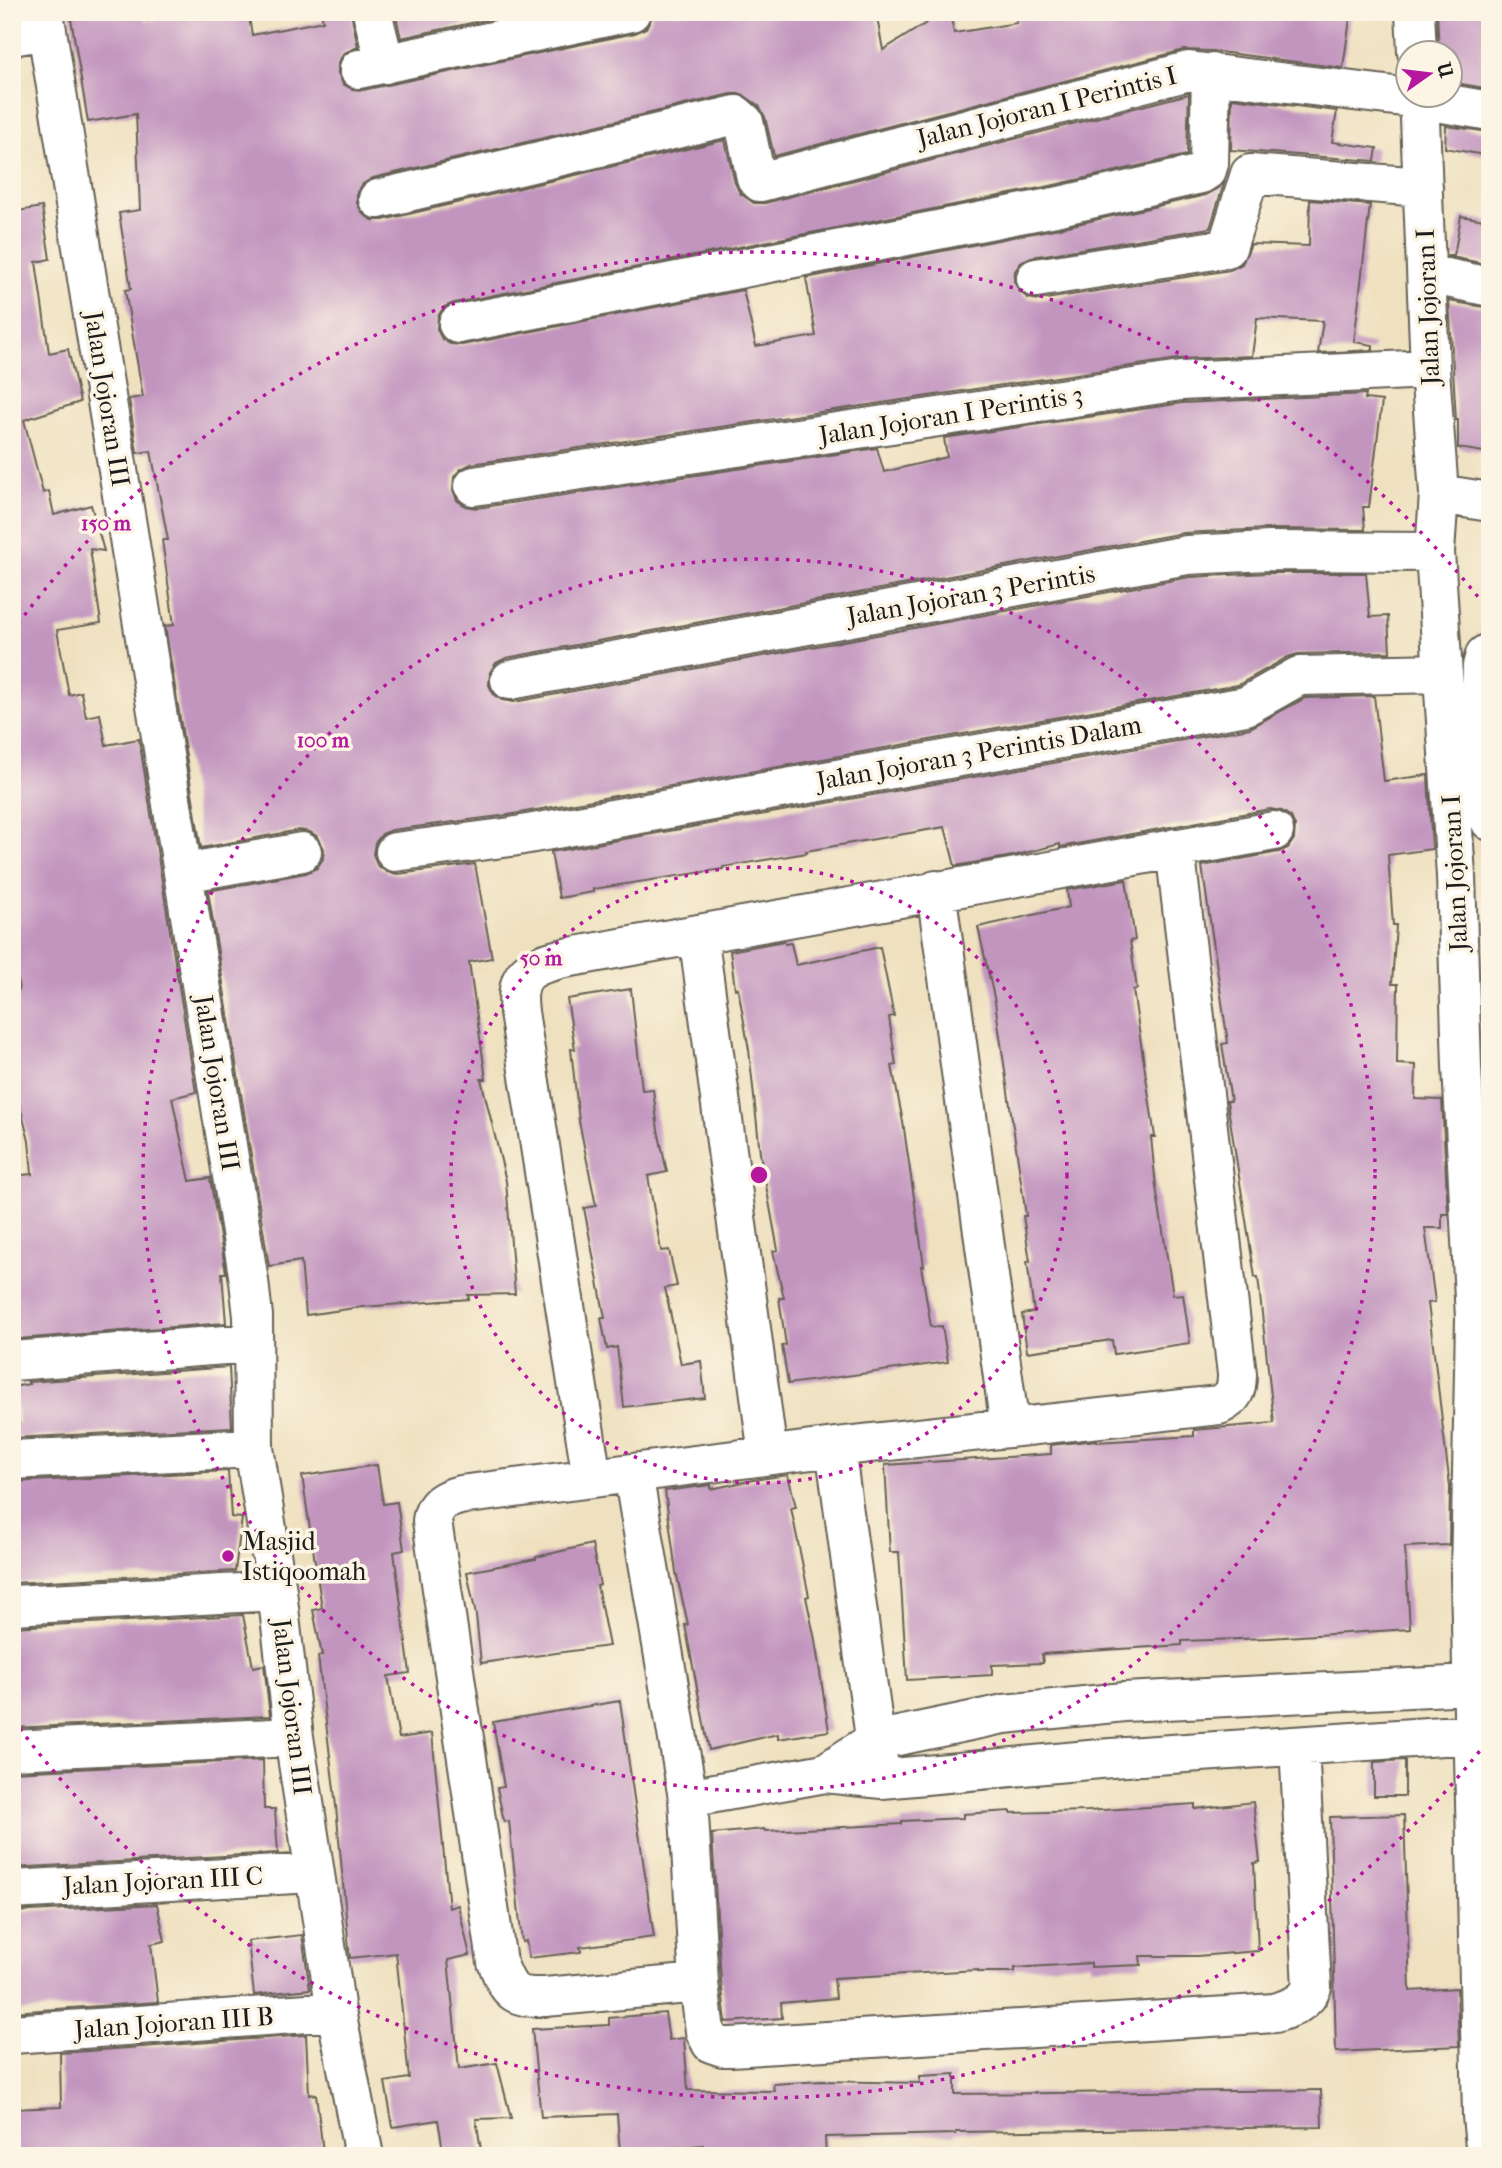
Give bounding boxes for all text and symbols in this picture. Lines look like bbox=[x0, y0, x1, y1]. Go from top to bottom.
north arrow bbox=[1394, 38, 1464, 108]
text: U bbox=[1432, 59, 1457, 80]
street label: Jalan Jojoran I Perintis I bbox=[912, 60, 1180, 155]
street label: Jalan Jojoran I bbox=[1410, 228, 1446, 388]
street label: Jalan Jojoran III bbox=[78, 307, 136, 489]
street label: Jalan Jojoran I Perintis 3 bbox=[815, 379, 1085, 451]
text: 150 m bbox=[81, 511, 132, 535]
street label: Jalan Jojoran 3 Perintis bbox=[843, 558, 1097, 632]
street label: Jalan Jojoran 3 Perintis Dalam bbox=[812, 709, 1144, 797]
text: 100 m bbox=[297, 728, 350, 752]
street label: Jalan Jojoran I bbox=[1435, 794, 1475, 954]
text: 50 m bbox=[520, 946, 563, 970]
street label: Jalan Jojoran III bbox=[188, 991, 246, 1173]
centre of rings bbox=[747, 1163, 771, 1187]
place label: Masjid Istiqoomah bbox=[242, 1526, 367, 1587]
marker: Masjid Istiqoomah bbox=[220, 1548, 236, 1564]
street label: Jalan Jojoran III bbox=[266, 1615, 318, 1797]
street label: Jalan Jojoran III C bbox=[60, 1860, 264, 1902]
street label: Jalan Jojoran III B bbox=[71, 2001, 275, 2046]

